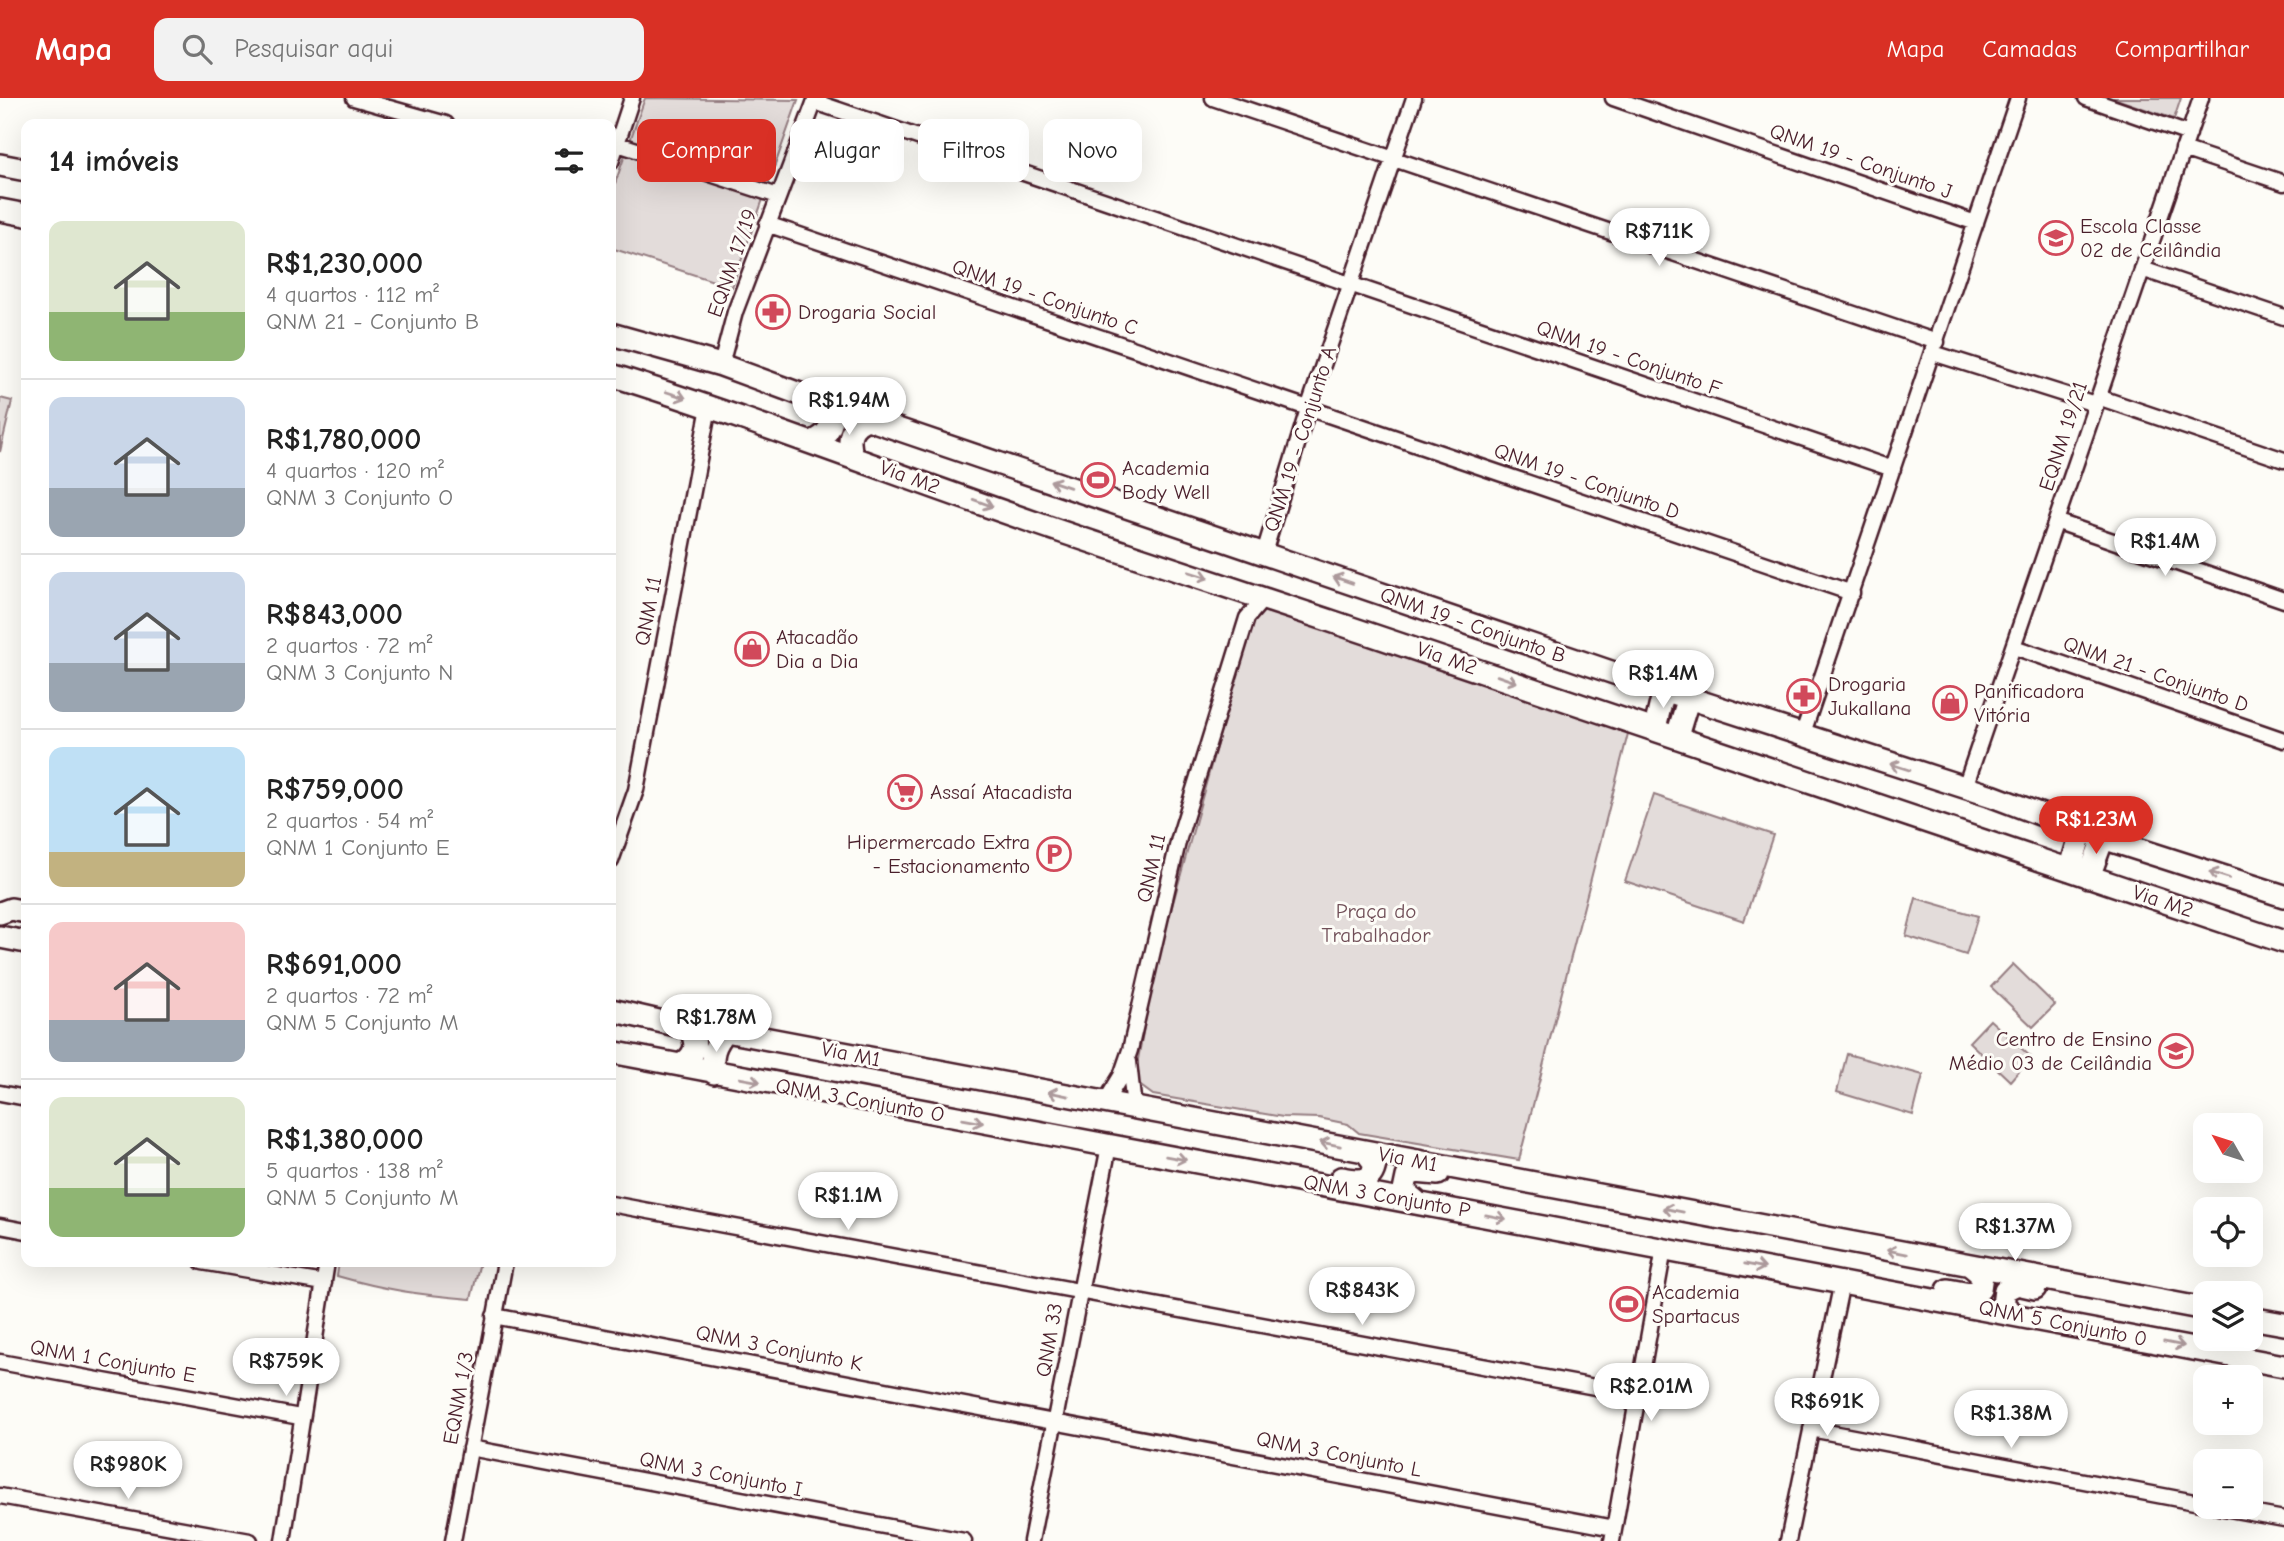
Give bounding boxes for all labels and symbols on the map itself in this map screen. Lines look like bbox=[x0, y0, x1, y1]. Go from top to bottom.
street label: QNM 19 - Conjunto J bbox=[1767, 119, 1955, 203]
street label: EQNM 17/19 bbox=[702, 206, 762, 320]
pin: R$711K bbox=[1602, 208, 1716, 268]
place label: Escola Classe 02 de Ceilândia bbox=[2080, 214, 2221, 262]
school or university icon: Escola Classe 02 de Ceilândia bbox=[2037, 219, 2075, 257]
street label: QNM 19 - Conjunto C bbox=[949, 254, 1141, 340]
pharmacy icon: Drogaria Social bbox=[754, 293, 792, 331]
place label: Drogaria Social bbox=[798, 300, 936, 324]
street label: QNM 19 - Conjunto F bbox=[1533, 315, 1725, 401]
street label: QNM 19 - Conjunto A bbox=[1259, 343, 1341, 535]
pin: R$1.94M bbox=[784, 378, 914, 437]
street label: EQNM 19/21 bbox=[2034, 378, 2092, 494]
one-way arrow bbox=[665, 390, 687, 403]
street label: QNM 19 - Conjunto D bbox=[1491, 438, 1683, 524]
street label: Via M2 bbox=[877, 455, 943, 499]
place label: Academia Body Well bbox=[1122, 456, 1210, 504]
sports icon: Academia Body Well bbox=[1079, 461, 1117, 499]
one-way arrow bbox=[1049, 477, 1071, 489]
one-way arrow bbox=[971, 498, 993, 511]
pin: R$1.4M bbox=[2108, 518, 2222, 578]
one-way arrow bbox=[1187, 570, 1209, 583]
one-way arrow bbox=[1333, 573, 1355, 585]
street label: QNM 11 bbox=[630, 574, 666, 648]
street label: QNM 19 - Conjunto B bbox=[1377, 582, 1569, 668]
place label: Atacadão Dia a Dia bbox=[776, 625, 859, 673]
shop icon: Atacadão Dia a Dia bbox=[733, 630, 771, 668]
street label: QNM 21 - Conjunto D bbox=[2060, 631, 2252, 717]
street label: Via M2 bbox=[1414, 636, 1480, 680]
pin: R$1.4M bbox=[1606, 650, 1720, 710]
place label: Drogaria Jukallana bbox=[1828, 672, 1911, 720]
one-way arrow bbox=[1496, 674, 1518, 686]
pharmacy icon: Drogaria Jukallana bbox=[1785, 677, 1823, 715]
place label: Panificadora Vitória bbox=[1974, 679, 2085, 727]
shop icon: Panificadora Vitória bbox=[1931, 684, 1969, 722]
one-way arrow bbox=[1889, 759, 1911, 772]
supermarket icon: Assaí Atacadista bbox=[886, 773, 924, 811]
place label: Assaí Atacadista bbox=[930, 780, 1073, 804]
pin: R$1.23M bbox=[2031, 796, 2161, 856]
place label: Hipermercado Extra - Estacionamento bbox=[847, 830, 1030, 878]
street label: QNM 11 bbox=[1131, 831, 1171, 905]
parking icon: Hipermercado Extra - Estacionamento bbox=[1035, 835, 1073, 873]
one-way arrow bbox=[2208, 868, 2230, 881]
street label: Via M2 bbox=[2130, 880, 2196, 922]
park label: Praça do Trabalhador bbox=[1321, 899, 1431, 947]
pin: R$1.78M bbox=[651, 995, 781, 1054]
place label: Centro de Ensino Médio 03 de Ceilândia bbox=[1949, 1027, 2152, 1075]
school or university icon: Centro de Ensino Médio 03 de Ceilândia bbox=[2157, 1032, 2195, 1070]
street label: Via M1 bbox=[819, 1037, 883, 1071]
street label: QNM 3 Conjunto O bbox=[774, 1073, 946, 1127]
one-way arrow bbox=[738, 1074, 761, 1087]
one-way arrow bbox=[1047, 1087, 1070, 1100]
north arrow bbox=[2193, 1113, 2263, 1183]
one-way arrow bbox=[961, 1115, 984, 1128]
one-way arrow bbox=[1319, 1137, 1342, 1151]
street label: Via M1 bbox=[1376, 1142, 1440, 1176]
one-way arrow bbox=[1164, 1152, 1187, 1166]
street label: QNM 3 Conjunto P bbox=[1302, 1169, 1473, 1223]
pin: R$1.1M bbox=[791, 1172, 905, 1232]
one-way arrow bbox=[1662, 1203, 1685, 1216]
pin: R$1.37M bbox=[1950, 1204, 2080, 1263]
one-way arrow bbox=[1485, 1210, 1507, 1224]
one-way arrow bbox=[1886, 1245, 1909, 1258]
one-way arrow bbox=[1743, 1260, 1766, 1273]
pin: R$843K bbox=[1305, 1268, 1419, 1327]
place label: Academia Spartacus bbox=[1652, 1280, 1740, 1328]
sports icon: Academia Spartacus bbox=[1608, 1285, 1646, 1323]
street label: QNM 5 Conjunto 0 bbox=[1977, 1295, 2149, 1351]
street label: QNM 33 bbox=[1031, 1301, 1067, 1379]
street label: QNM 3 Conjunto K bbox=[694, 1320, 865, 1376]
street label: QNM 1 Conjunto E bbox=[28, 1335, 198, 1387]
pin: R$759K bbox=[229, 1338, 343, 1398]
one-way arrow bbox=[2162, 1338, 2185, 1352]
street label: EQNM 1/3 bbox=[438, 1350, 478, 1446]
pin: R$2.01M bbox=[1586, 1364, 1716, 1423]
pin: R$691K bbox=[1770, 1378, 1884, 1438]
pin: R$1.38M bbox=[1946, 1390, 2076, 1450]
street label: QNM 3 Conjunto L bbox=[1254, 1426, 1424, 1482]
pin: R$980K bbox=[71, 1442, 185, 1501]
street label: QNM 3 Conjunto I bbox=[637, 1446, 805, 1502]

